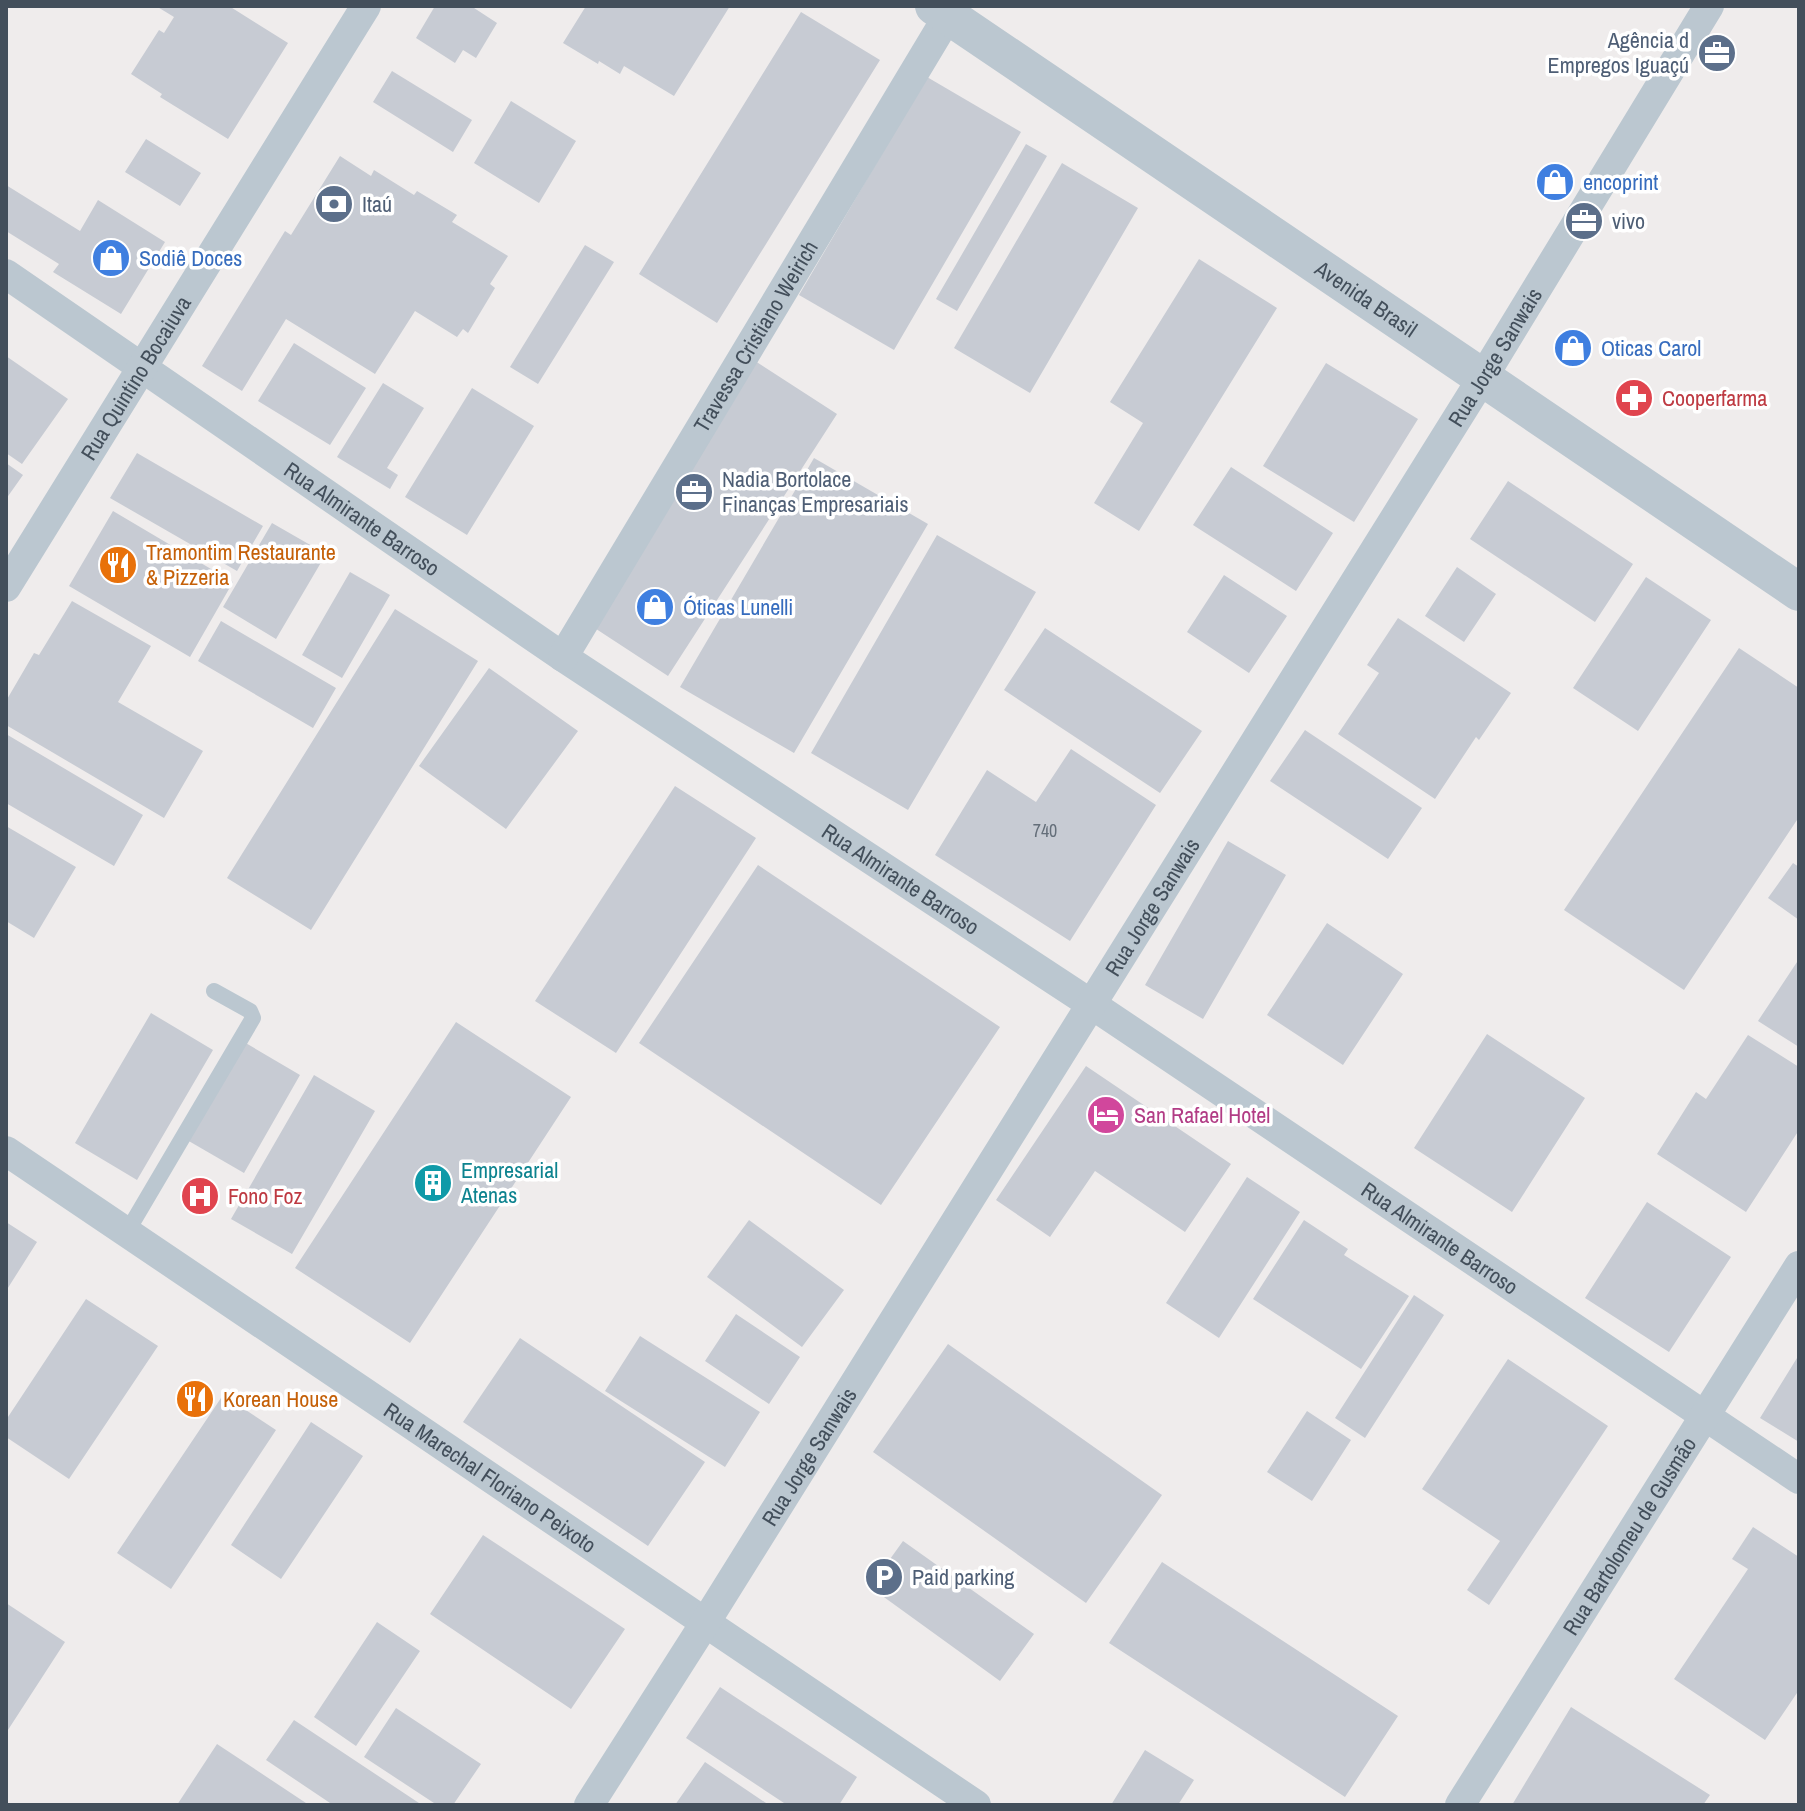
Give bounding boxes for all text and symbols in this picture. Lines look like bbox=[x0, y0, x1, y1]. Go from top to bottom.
place label: Agência d Empregos Iguaçú bbox=[1548, 25, 1689, 80]
office icon: Agência d Empregos Iguaçú bbox=[1696, 32, 1738, 74]
shop icon: encoprint bbox=[1534, 161, 1576, 203]
place label: encoprint bbox=[1583, 167, 1658, 197]
bank icon: Itaú bbox=[313, 183, 355, 225]
place label: Itaú bbox=[362, 189, 392, 219]
office icon: vivo bbox=[1563, 200, 1605, 242]
place label: vivo bbox=[1612, 206, 1645, 236]
street label: Travessa Cristiano Weirich bbox=[686, 235, 825, 438]
shop icon: Sodiê Doces bbox=[90, 237, 132, 279]
place label: Sodiê Doces bbox=[139, 243, 242, 273]
street label: Avenida Brasil bbox=[1308, 253, 1423, 344]
street label: Rua Jorge Sanwais bbox=[1441, 282, 1549, 432]
street label: Rua Quintino Bocaiuva bbox=[73, 290, 198, 466]
shop icon: Oticas Carol bbox=[1552, 327, 1594, 369]
place label: Oticas Carol bbox=[1601, 333, 1701, 363]
pharmacy icon: Cooperfarma bbox=[1613, 377, 1655, 419]
place label: Cooperfarma bbox=[1662, 383, 1767, 413]
street label: Rua Almirante Barroso bbox=[278, 455, 446, 583]
place label: Nadia Bortolace Finanças Empresariais bbox=[722, 464, 909, 519]
office icon: Nadia Bortolace Finanças Empresariais bbox=[673, 471, 715, 513]
place label: Tramontim Restaurante & Pizzeria bbox=[146, 537, 336, 592]
restaurant icon: Tramontim Restaurante & Pizzeria bbox=[97, 544, 139, 586]
shop icon: Óticas Lunelli bbox=[634, 586, 676, 628]
place label: Óticas Lunelli bbox=[683, 592, 793, 622]
street label: Rua Almirante Barroso bbox=[816, 816, 985, 942]
house number: 740 bbox=[1033, 818, 1057, 843]
street label: Rua Jorge Sanwais bbox=[1098, 832, 1207, 982]
hotel icon: San Rafael Hotel bbox=[1085, 1094, 1127, 1136]
place label: San Rafael Hotel bbox=[1134, 1100, 1270, 1130]
place label: Empresarial Atenas bbox=[460, 1155, 558, 1210]
building icon: Empresarial Atenas bbox=[412, 1162, 454, 1204]
hospital icon: Fono Foz bbox=[179, 1175, 221, 1217]
street label: Rua Almirante Barroso bbox=[1356, 1175, 1524, 1301]
place label: Fono Foz bbox=[228, 1181, 302, 1211]
restaurant icon: Korean House bbox=[174, 1378, 216, 1420]
street label: Rua Jorge Sanwais bbox=[754, 1382, 863, 1531]
place label: Korean House bbox=[223, 1384, 338, 1414]
street label: Rua Marechal Floriano Peixoto bbox=[378, 1395, 602, 1560]
street label: Rua Bartolomeu de Gusmão bbox=[1556, 1431, 1703, 1641]
parking icon: Paid parking bbox=[863, 1556, 905, 1598]
place label: Paid parking bbox=[912, 1562, 1014, 1592]

